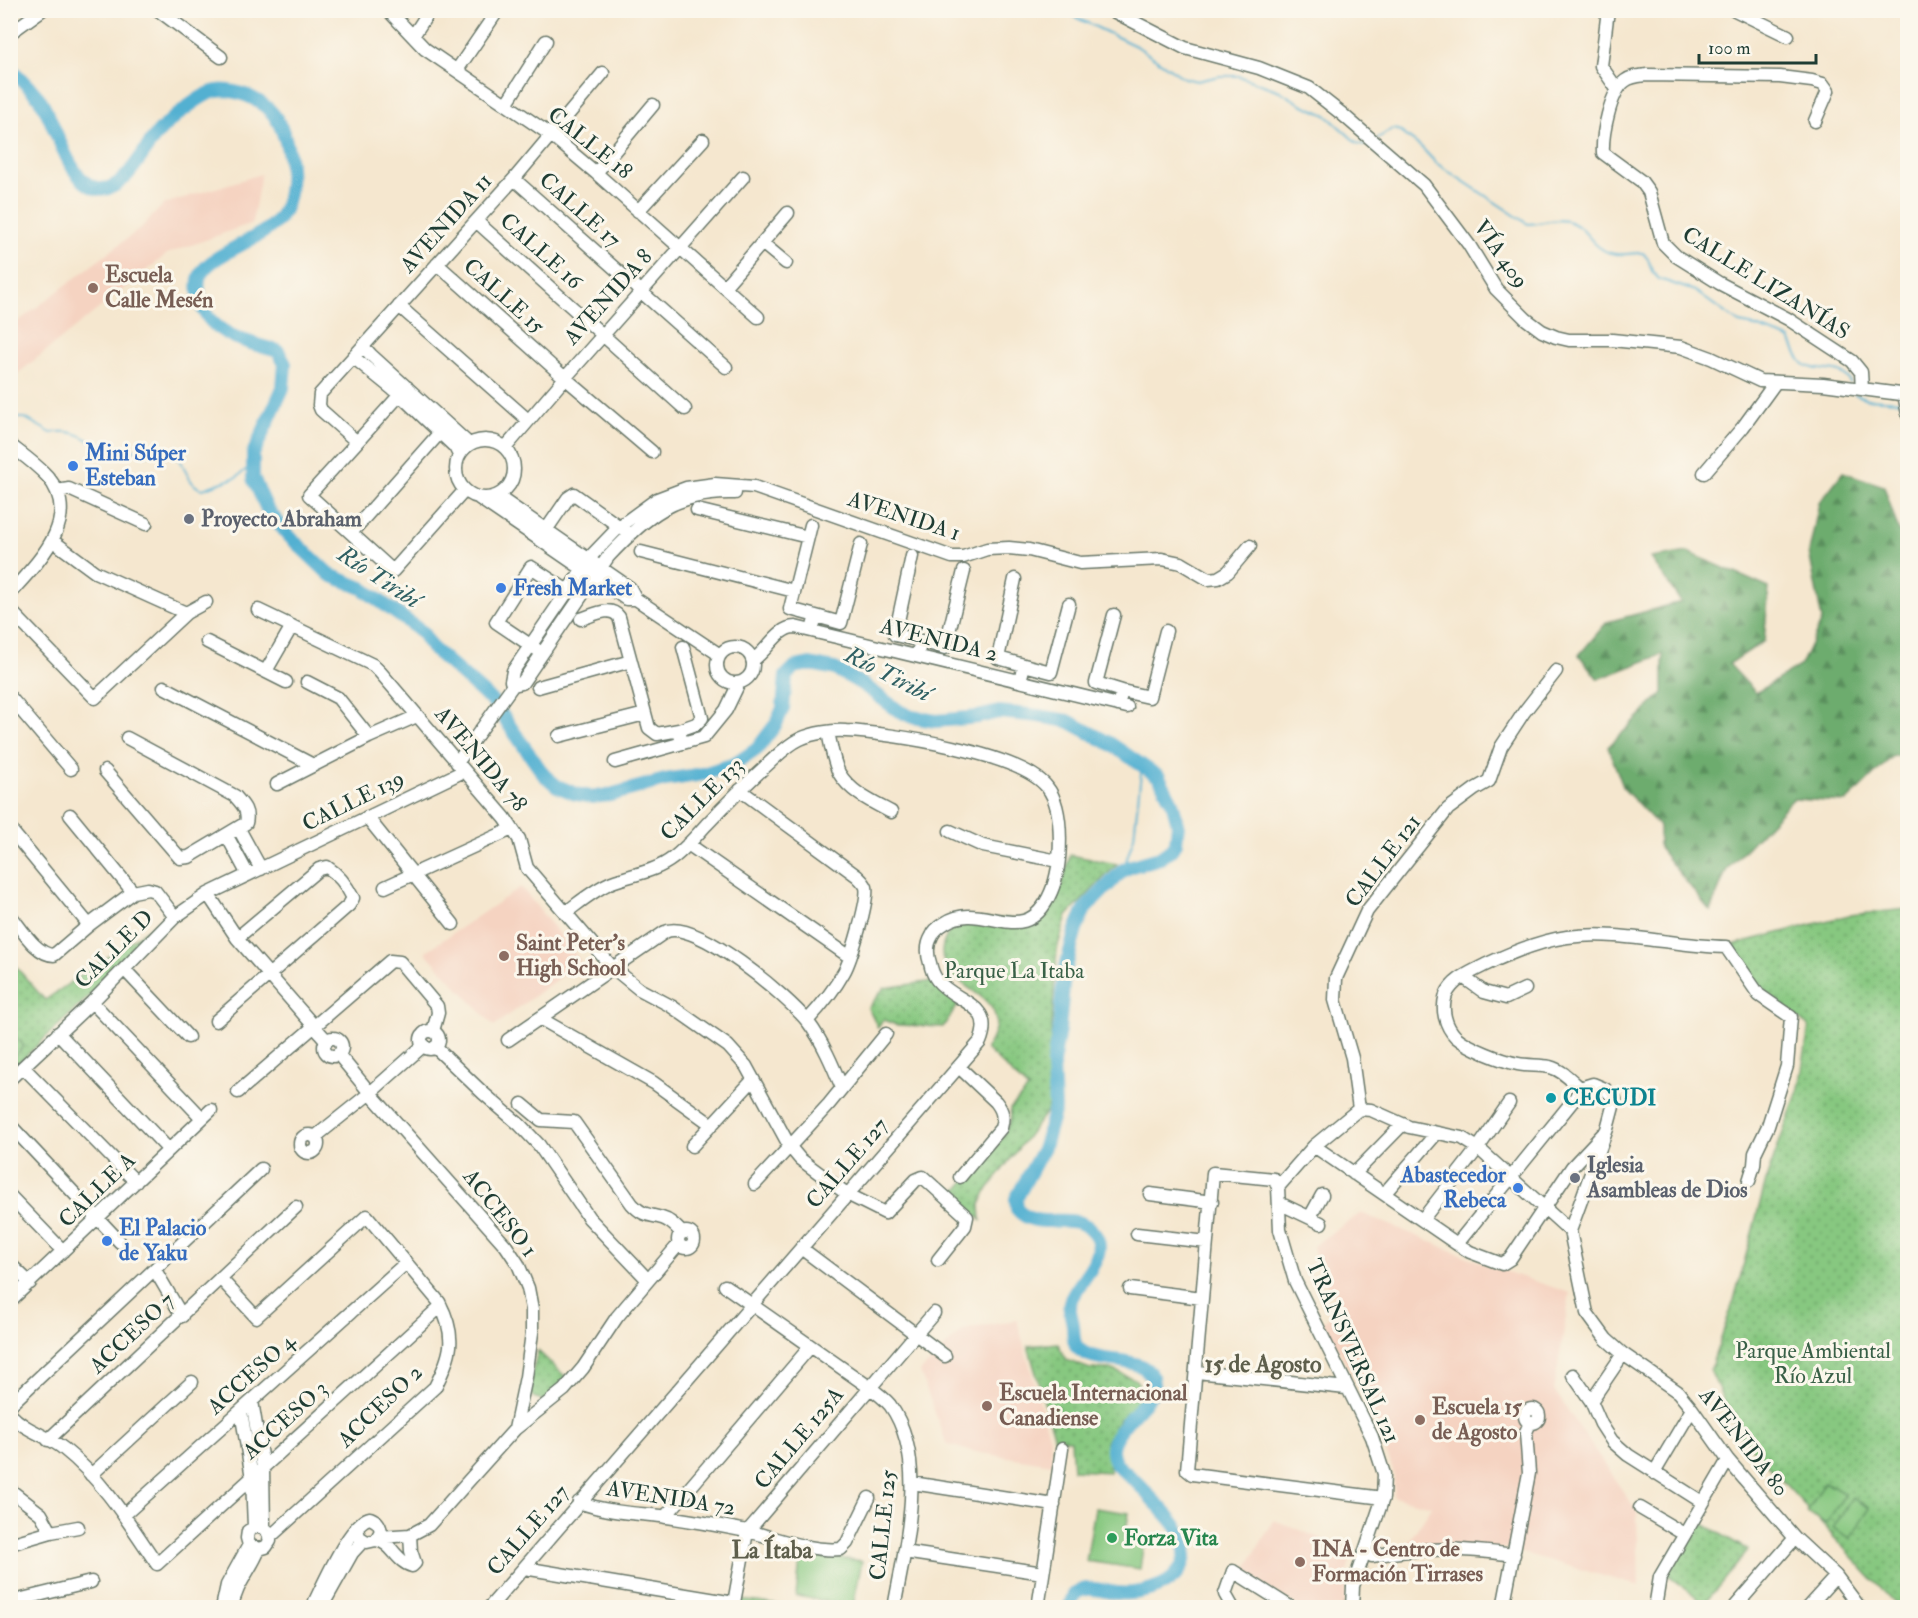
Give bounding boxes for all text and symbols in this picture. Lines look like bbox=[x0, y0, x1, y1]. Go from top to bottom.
scale bar bbox=[1699, 27, 1816, 65]
text: 100 m bbox=[1708, 37, 1751, 60]
street label: CALLE 18 bbox=[542, 100, 638, 186]
street label: CALLE 17 bbox=[533, 166, 627, 254]
street label: AVENIDA 11 bbox=[393, 167, 498, 279]
street label: CALLE 16 bbox=[494, 207, 589, 297]
street label: VÍA 409 bbox=[1467, 214, 1535, 294]
street label: CALLE LIZANÍAS bbox=[1677, 220, 1855, 346]
street label: AVENIDA 8 bbox=[557, 243, 658, 351]
street label: CALLE 15 bbox=[458, 252, 551, 340]
place label: Escuela Calle Mesén bbox=[105, 261, 214, 314]
marker: Escuela Calle Mesén bbox=[86, 281, 100, 295]
place label: Mini Súper Esteban bbox=[84, 439, 187, 492]
marker: Mini Súper Esteban bbox=[66, 459, 80, 473]
street label: AVENIDA 1 bbox=[843, 484, 964, 547]
place label: Proyecto Abraham bbox=[201, 505, 363, 534]
marker: Proyecto Abraham bbox=[182, 512, 196, 526]
water label: Río Tiribí bbox=[331, 538, 429, 617]
place label: Fresh Market bbox=[513, 574, 633, 602]
marker: Fresh Market bbox=[494, 581, 508, 595]
street label: AVENIDA 2 bbox=[876, 612, 1001, 668]
water label: Río Tiribí bbox=[839, 639, 939, 710]
street label: AVENIDA 78 bbox=[428, 700, 533, 817]
street label: CALLE 133 bbox=[654, 751, 750, 847]
street label: CALLE 139 bbox=[297, 764, 409, 838]
street label: CALLE 121 bbox=[1339, 809, 1427, 913]
street label: CALLE D bbox=[69, 904, 159, 994]
place label: Saint Peter's High School bbox=[516, 929, 627, 983]
marker: Saint Peter's High School bbox=[497, 949, 511, 963]
park label: Parque La Itaba bbox=[944, 957, 1085, 985]
place label: CECUDI bbox=[1563, 1084, 1656, 1112]
marker: CECUDI bbox=[1544, 1091, 1558, 1105]
street label: CALLE 127 bbox=[800, 1112, 894, 1214]
street label: CALLE A bbox=[53, 1146, 141, 1234]
place label: Iglesia Asambleas de Dios bbox=[1586, 1151, 1748, 1204]
place label: Abastecedor Rebeca bbox=[1400, 1161, 1507, 1214]
street label: ACCESO 1 bbox=[456, 1162, 543, 1263]
marker: Iglesia Asambleas de Dios bbox=[1568, 1171, 1582, 1185]
marker: Abastecedor Rebeca bbox=[1511, 1181, 1525, 1195]
place label: El Palacio de Yaku bbox=[119, 1214, 207, 1267]
marker: El Palacio de Yaku bbox=[100, 1234, 114, 1248]
street label: TRANSVERSAL 121 bbox=[1300, 1255, 1406, 1447]
street label: ACCESO 7 bbox=[83, 1286, 181, 1380]
street label: ACCESO 4 bbox=[201, 1327, 301, 1421]
park label: Parque Ambiental Río Azul bbox=[1735, 1337, 1891, 1390]
district label: 15 de Agosto bbox=[1204, 1349, 1322, 1380]
street label: ACCESO 2 bbox=[331, 1359, 428, 1454]
street label: ACCESO 3 bbox=[236, 1374, 333, 1466]
place label: Escuela Internacional Canadiense bbox=[999, 1379, 1188, 1432]
street label: CALLE 125A bbox=[748, 1381, 850, 1495]
street label: AVENIDA 80 bbox=[1692, 1381, 1795, 1502]
place label: Escuela 15 de Agosto bbox=[1432, 1393, 1522, 1447]
marker: Escuela Internacional Canadiense bbox=[980, 1399, 994, 1413]
marker: Escuela 15 de Agosto bbox=[1413, 1413, 1427, 1427]
street label: CALLE 125 bbox=[863, 1468, 903, 1582]
street label: AVENIDA 72 bbox=[604, 1474, 737, 1522]
street label: CALLE 127 bbox=[481, 1479, 575, 1581]
place label: Forza Vita bbox=[1124, 1524, 1219, 1552]
marker: Forza Vita bbox=[1105, 1531, 1119, 1545]
district label: La Ítaba bbox=[732, 1534, 814, 1566]
place label: INA - Centro de Formación Tirrases bbox=[1312, 1535, 1483, 1588]
marker: INA - Centro de Formación Tirrases bbox=[1293, 1555, 1307, 1569]

